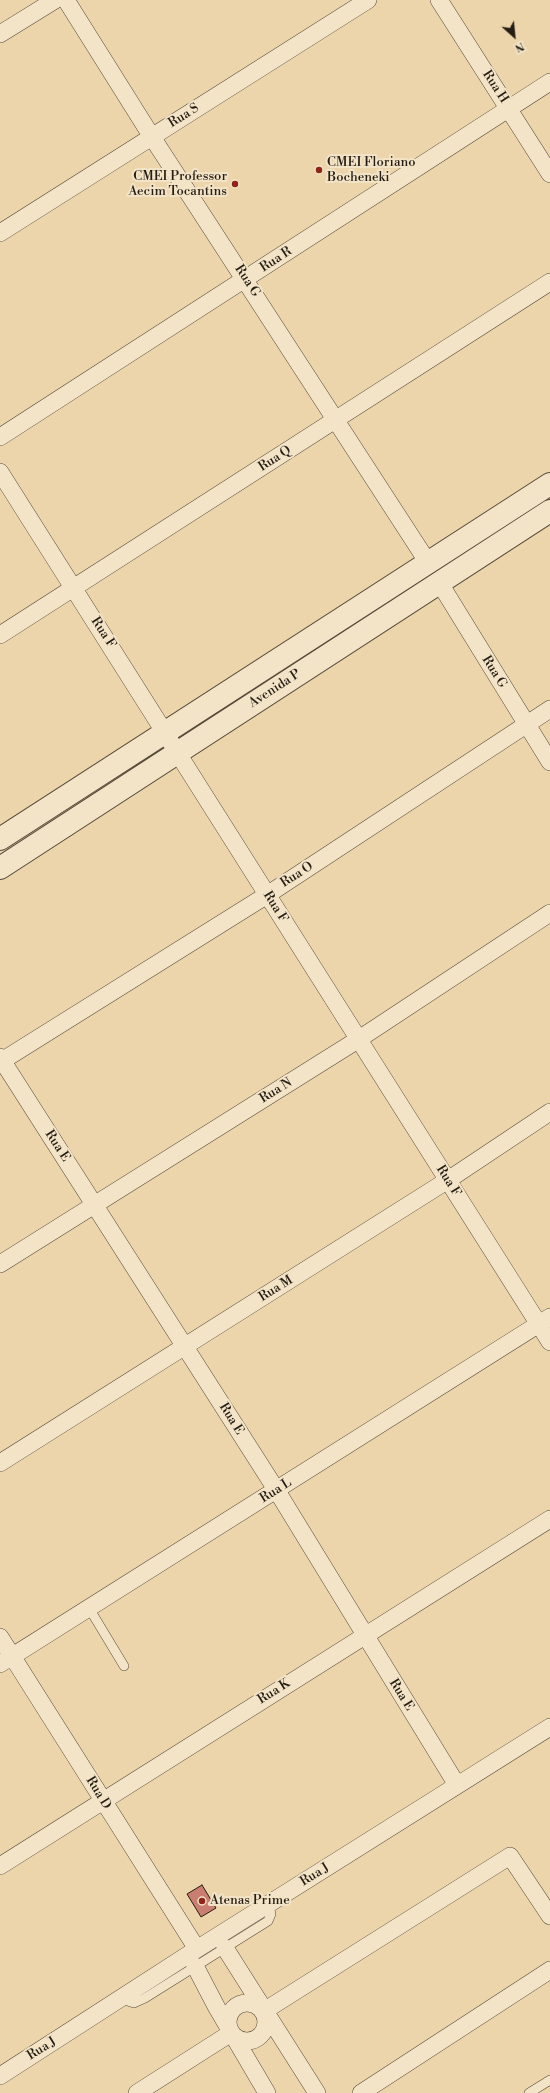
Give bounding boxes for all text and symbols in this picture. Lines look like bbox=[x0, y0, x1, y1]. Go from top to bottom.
north arrow bbox=[494, 16, 534, 56]
text: N bbox=[512, 38, 527, 55]
street label: Rua H bbox=[479, 68, 511, 106]
street label: Rua S bbox=[166, 101, 202, 131]
place label: CMEI Floriano Bocheneki bbox=[327, 155, 416, 186]
marker: CMEI Floriano Bocheneki bbox=[314, 165, 324, 175]
place label: CMEI Professor Aecim Tocantins bbox=[128, 169, 227, 200]
marker: CMEI Professor Aecim Tocantins bbox=[230, 179, 240, 189]
street label: Rua R bbox=[257, 244, 295, 276]
street label: Rua G bbox=[231, 262, 263, 300]
street label: Rua Q bbox=[256, 443, 294, 475]
street label: Rua F bbox=[87, 614, 119, 652]
street label: Rua G bbox=[478, 653, 510, 691]
street label: Avenida P bbox=[246, 666, 304, 712]
street label: Rua O bbox=[278, 859, 316, 891]
street label: Rua F bbox=[259, 888, 291, 926]
street label: Rua N bbox=[257, 1075, 295, 1107]
street label: Rua E bbox=[41, 1127, 73, 1165]
street label: Rua F bbox=[432, 1162, 464, 1200]
street label: Rua M bbox=[256, 1273, 296, 1305]
street label: Rua E bbox=[215, 1400, 247, 1438]
street label: Rua L bbox=[257, 1475, 295, 1507]
street label: Rua K bbox=[255, 1676, 293, 1708]
street label: Rua E bbox=[385, 1676, 417, 1714]
street label: Rua D bbox=[82, 1774, 114, 1812]
street label: Rua J bbox=[297, 1860, 333, 1890]
place label: Atenas Prime bbox=[210, 1893, 290, 1909]
marker: Atenas Prime bbox=[197, 1896, 207, 1906]
street label: Rua J bbox=[24, 2034, 60, 2064]

